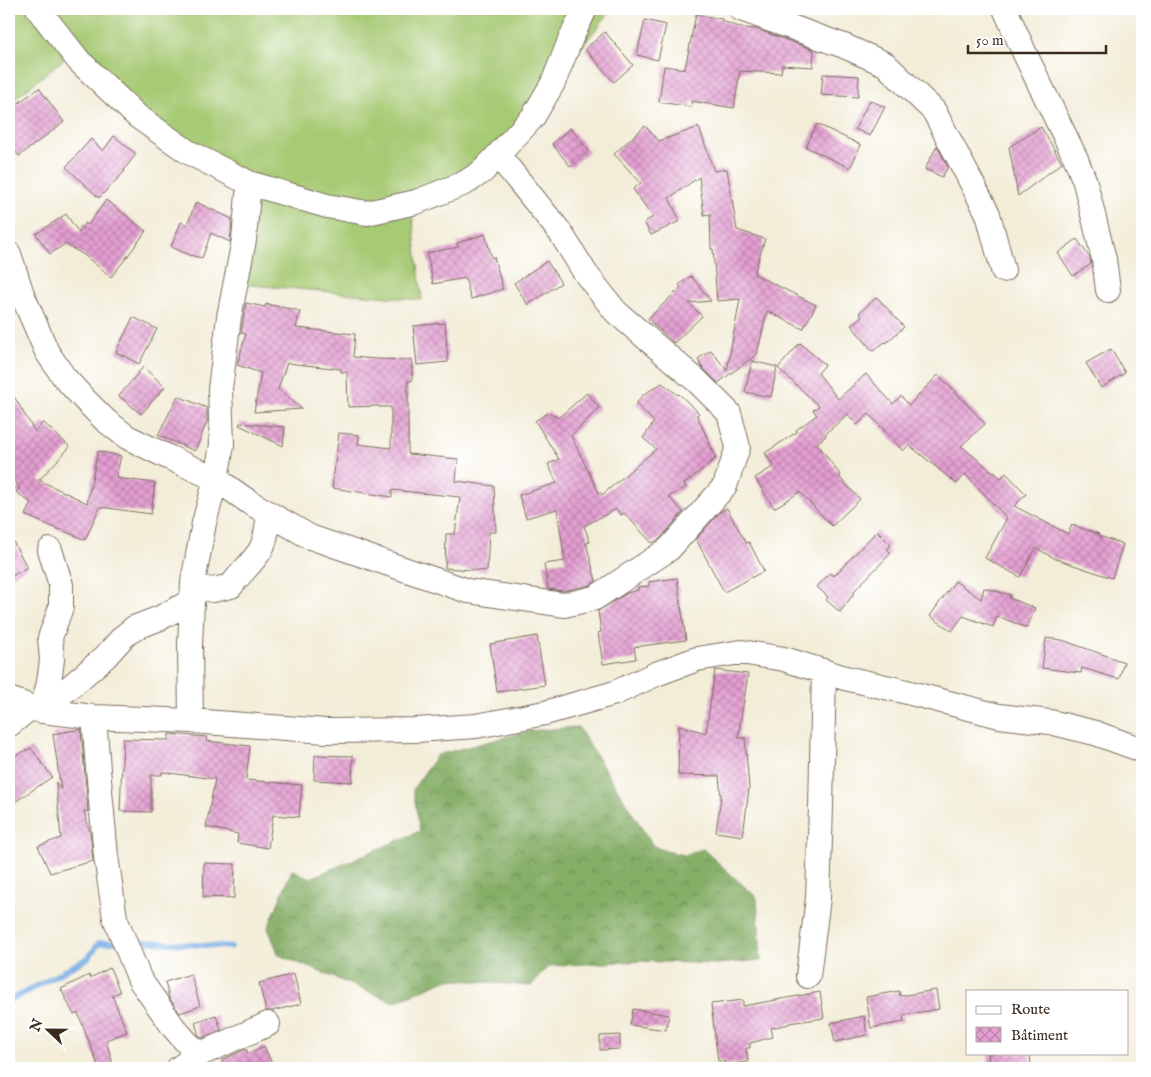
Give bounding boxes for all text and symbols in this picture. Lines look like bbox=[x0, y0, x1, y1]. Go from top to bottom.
scale bar bbox=[968, 22, 1106, 54]
text: 50 m bbox=[976, 31, 1004, 50]
legend bbox=[966, 990, 1128, 1054]
text: Route bbox=[1011, 1000, 1050, 1019]
north arrow bbox=[22, 1004, 72, 1054]
text: N bbox=[26, 1017, 47, 1035]
text: Bâtiment bbox=[1011, 1026, 1068, 1045]

